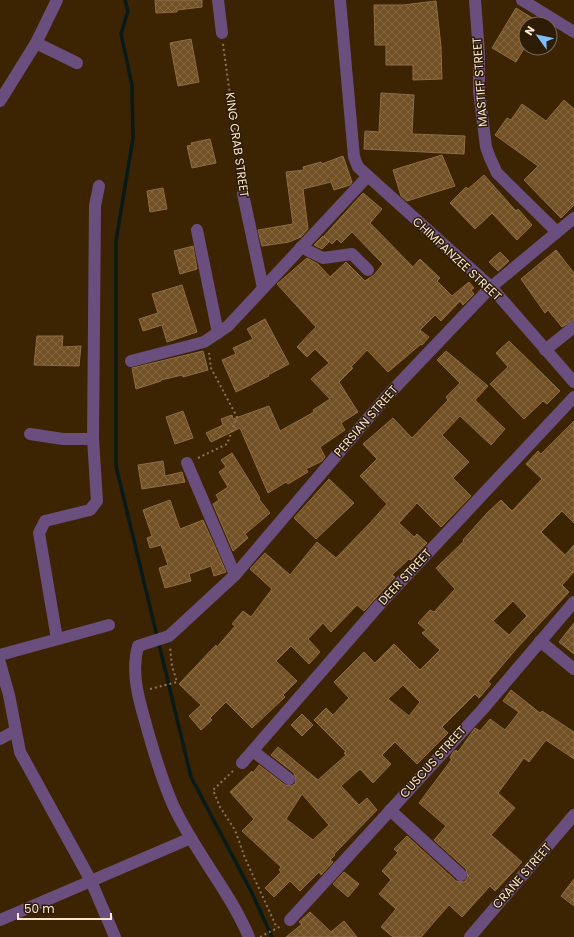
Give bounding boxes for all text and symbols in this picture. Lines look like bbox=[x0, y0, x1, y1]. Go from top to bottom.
north arrow bbox=[518, 16, 558, 56]
text: N bbox=[521, 23, 539, 38]
street label: MASTIFF STREET bbox=[468, 36, 491, 127]
street label: KING CRAB STREET bbox=[222, 91, 253, 199]
street label: CHIMPANZEE STREET bbox=[409, 213, 506, 305]
street label: PERSIAN STREET bbox=[330, 381, 402, 460]
street label: DEER STREET bbox=[374, 545, 435, 608]
street label: CUSCUS STREET bbox=[396, 722, 470, 801]
street label: CRANE STREET bbox=[488, 839, 555, 912]
scale bar bbox=[18, 895, 111, 921]
text: 50 m bbox=[24, 900, 55, 917]

